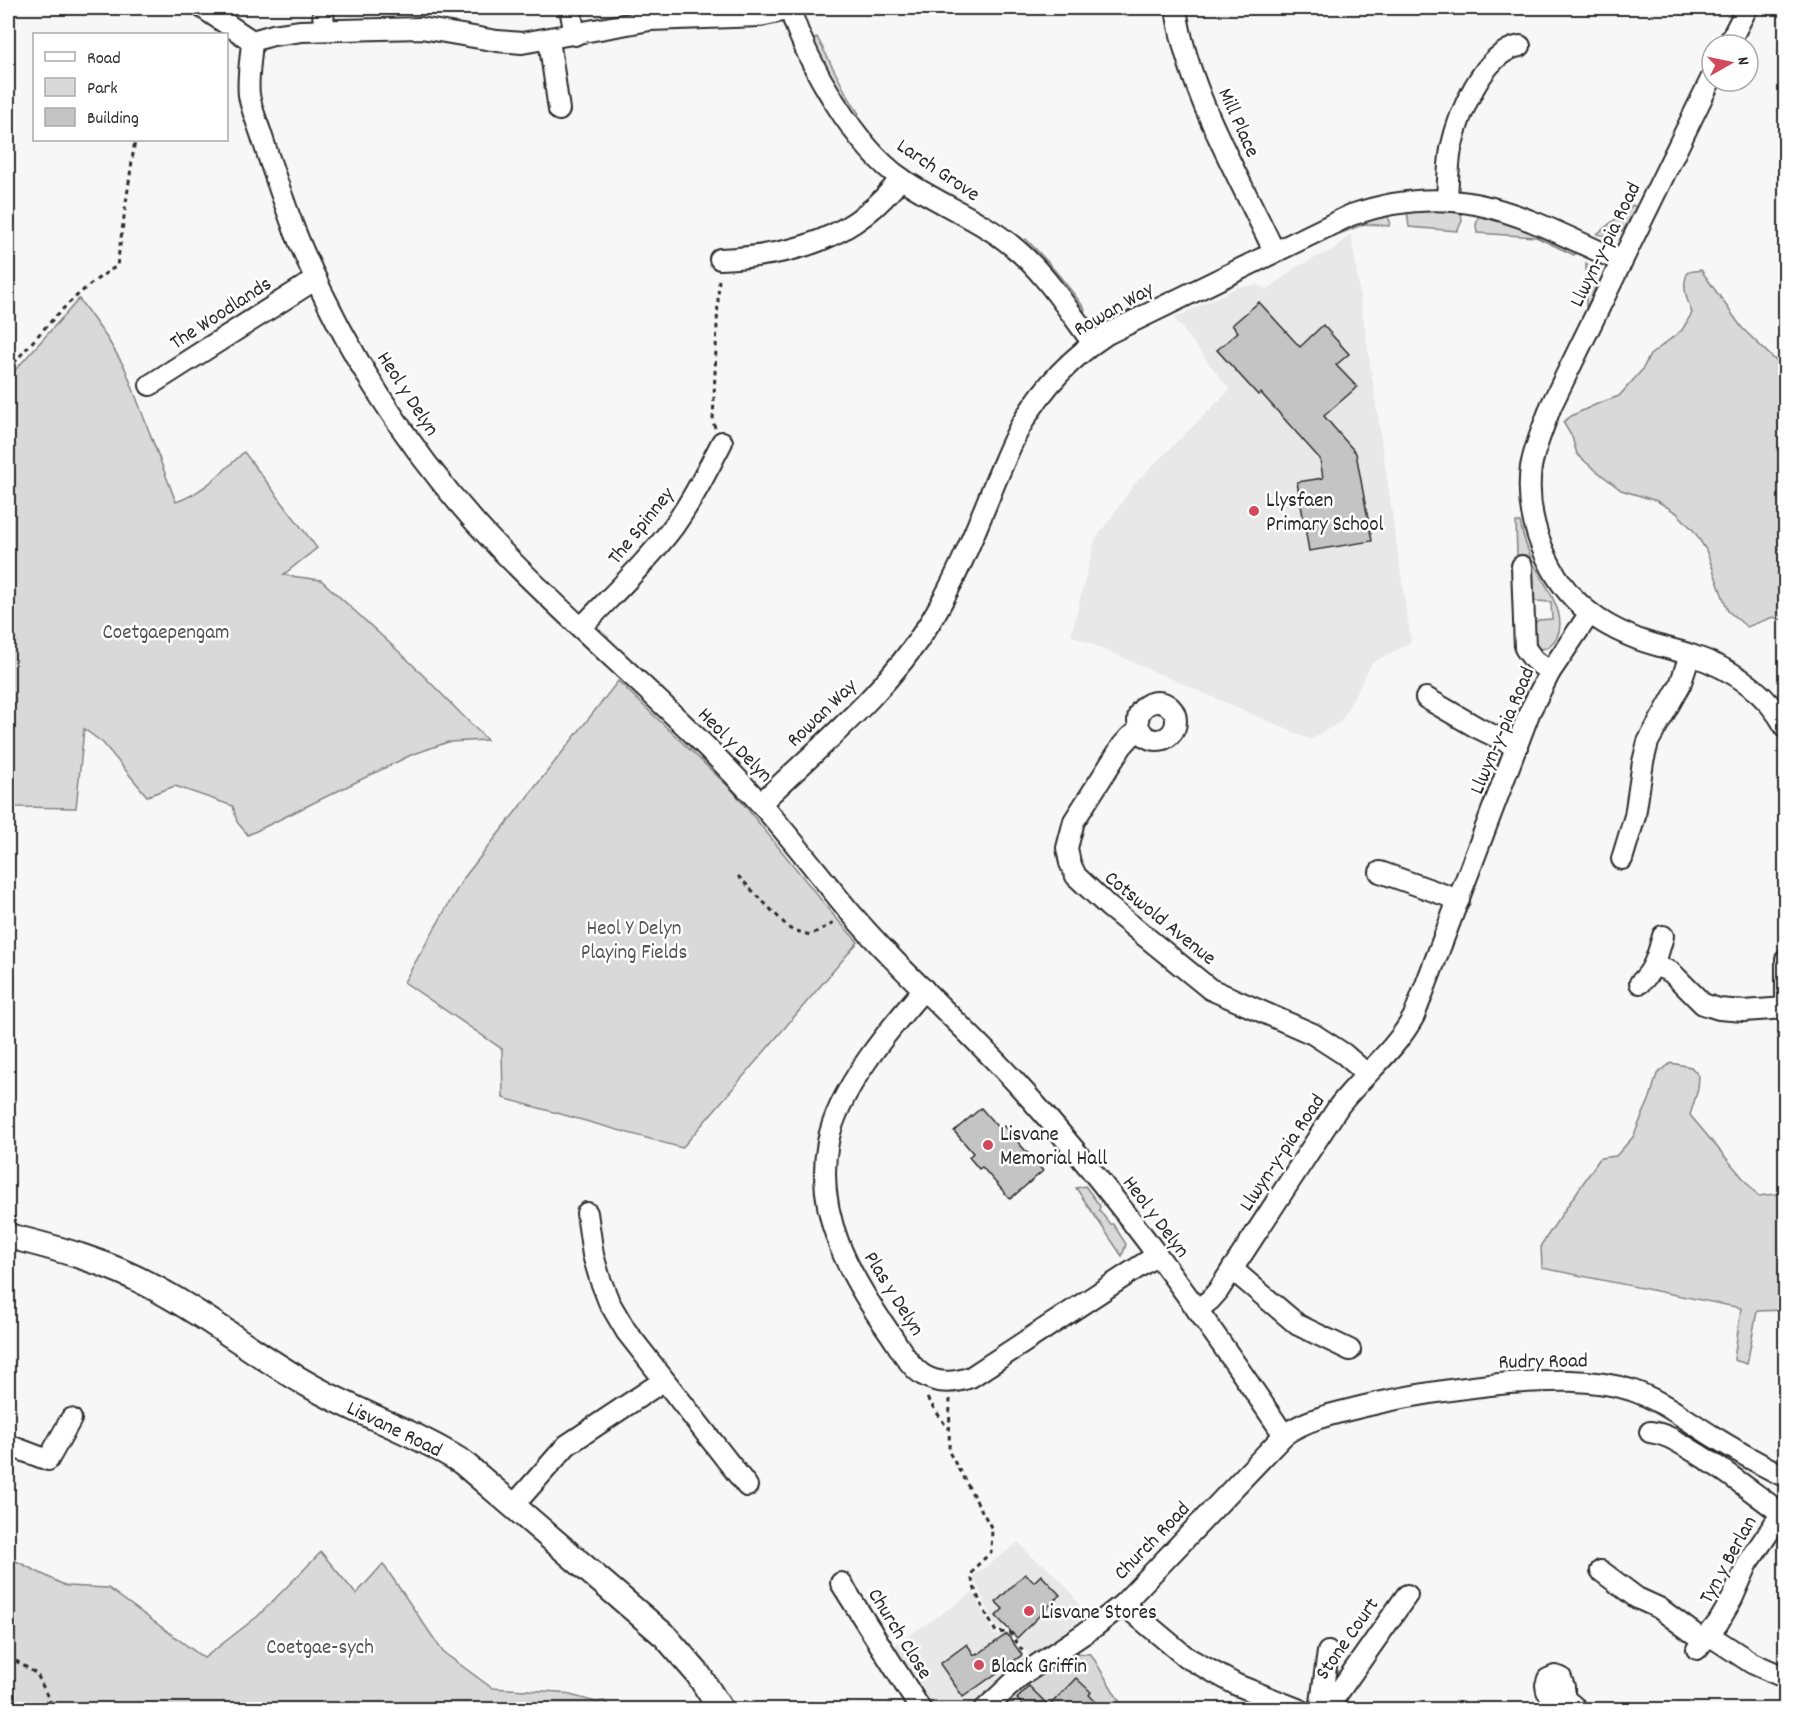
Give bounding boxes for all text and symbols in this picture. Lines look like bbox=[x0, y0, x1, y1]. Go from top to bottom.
legend bbox=[33, 33, 228, 141]
north arrow bbox=[1700, 33, 1760, 93]
text: Road bbox=[87, 47, 121, 72]
text: N bbox=[1730, 55, 1754, 67]
text: Park bbox=[87, 77, 118, 102]
street label: Mill Place bbox=[1209, 84, 1266, 163]
text: Building bbox=[87, 107, 139, 132]
street label: Larch Grove bbox=[890, 133, 985, 210]
street label: Llwyn-y-pia Road bbox=[1563, 178, 1650, 313]
street label: The Woodlands bbox=[165, 270, 278, 359]
street label: Rowan Way bbox=[1069, 275, 1160, 346]
street label: Heol y Delyn bbox=[368, 346, 445, 443]
street label: The Spinney bbox=[602, 481, 683, 572]
place label: Llysfaen Primary School bbox=[1266, 487, 1384, 541]
marker: Llysfaen Primary School bbox=[1247, 504, 1261, 518]
park label: Coetgaepengam bbox=[102, 619, 230, 649]
street label: Llwyn-y-pia Road bbox=[1463, 663, 1544, 799]
street label: Rowan Way bbox=[781, 673, 865, 755]
street label: Heol y Delyn bbox=[689, 702, 778, 791]
street label: Cotswold Avenue bbox=[1097, 865, 1222, 974]
park label: Heol Y Delyn Playing Fields bbox=[581, 915, 687, 969]
street label: Llwyn-y-pia Road bbox=[1233, 1089, 1334, 1218]
place label: Lisvane Memorial Hall bbox=[1000, 1121, 1107, 1175]
marker: Lisvane Memorial Hall bbox=[981, 1138, 995, 1152]
street label: Heol y Delyn bbox=[1114, 1171, 1195, 1265]
street label: Plas y Delyn bbox=[855, 1247, 930, 1343]
street label: Rudry Road bbox=[1498, 1347, 1588, 1379]
street label: Lisvane Road bbox=[341, 1395, 447, 1467]
street label: Church Road bbox=[1108, 1496, 1198, 1588]
street label: Tyn y Berlan bbox=[1693, 1511, 1766, 1610]
street label: Church Close bbox=[859, 1583, 938, 1686]
street label: Stone Court bbox=[1309, 1592, 1388, 1687]
place label: Lisvane Stores bbox=[1041, 1599, 1157, 1629]
marker: Lisvane Stores bbox=[1022, 1604, 1036, 1618]
park label: Coetgae-sych bbox=[266, 1634, 374, 1664]
place label: Black Griffin bbox=[991, 1653, 1087, 1683]
marker: Black Griffin bbox=[972, 1658, 986, 1672]

